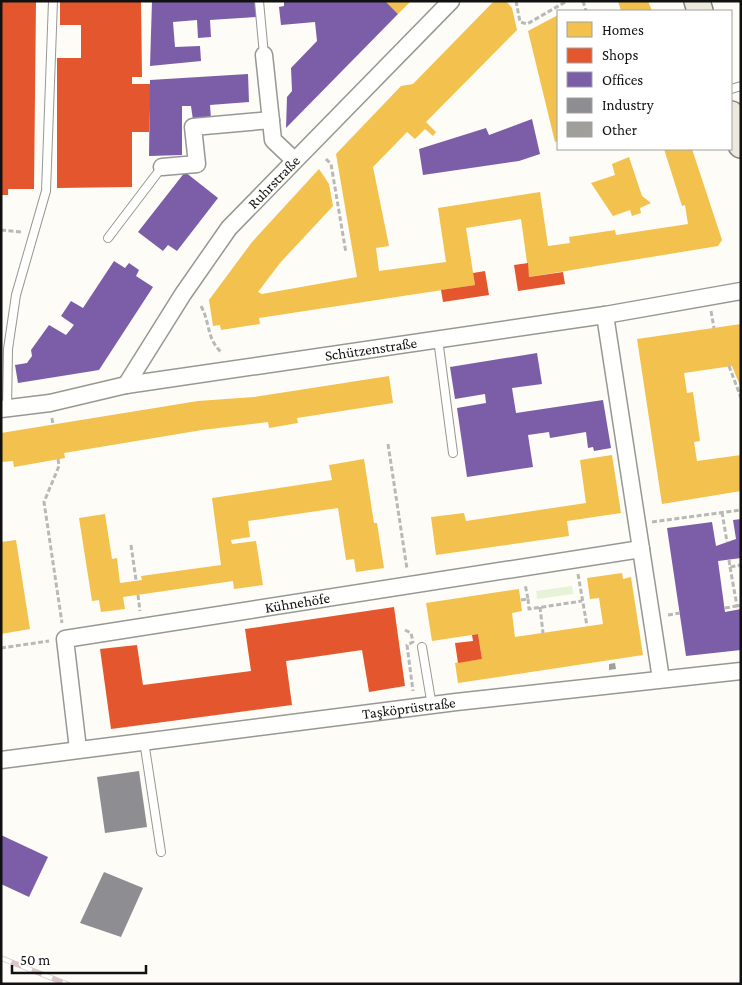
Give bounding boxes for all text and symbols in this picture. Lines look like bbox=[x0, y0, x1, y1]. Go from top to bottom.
legend bbox=[557, 10, 732, 150]
text: Homes bbox=[602, 22, 644, 38]
text: Shops bbox=[602, 47, 638, 64]
text: Offices bbox=[602, 72, 643, 88]
text: Industry bbox=[602, 97, 654, 114]
text: Other bbox=[602, 122, 638, 138]
street label: Ruhrstraße bbox=[245, 152, 303, 212]
street label: Schützenstraße bbox=[324, 335, 418, 364]
street label: Kühnehöfe bbox=[264, 590, 331, 616]
street label: Taşköprüstraße bbox=[361, 694, 457, 722]
scale bar bbox=[12, 942, 146, 974]
text: 50 m bbox=[20, 952, 50, 968]

